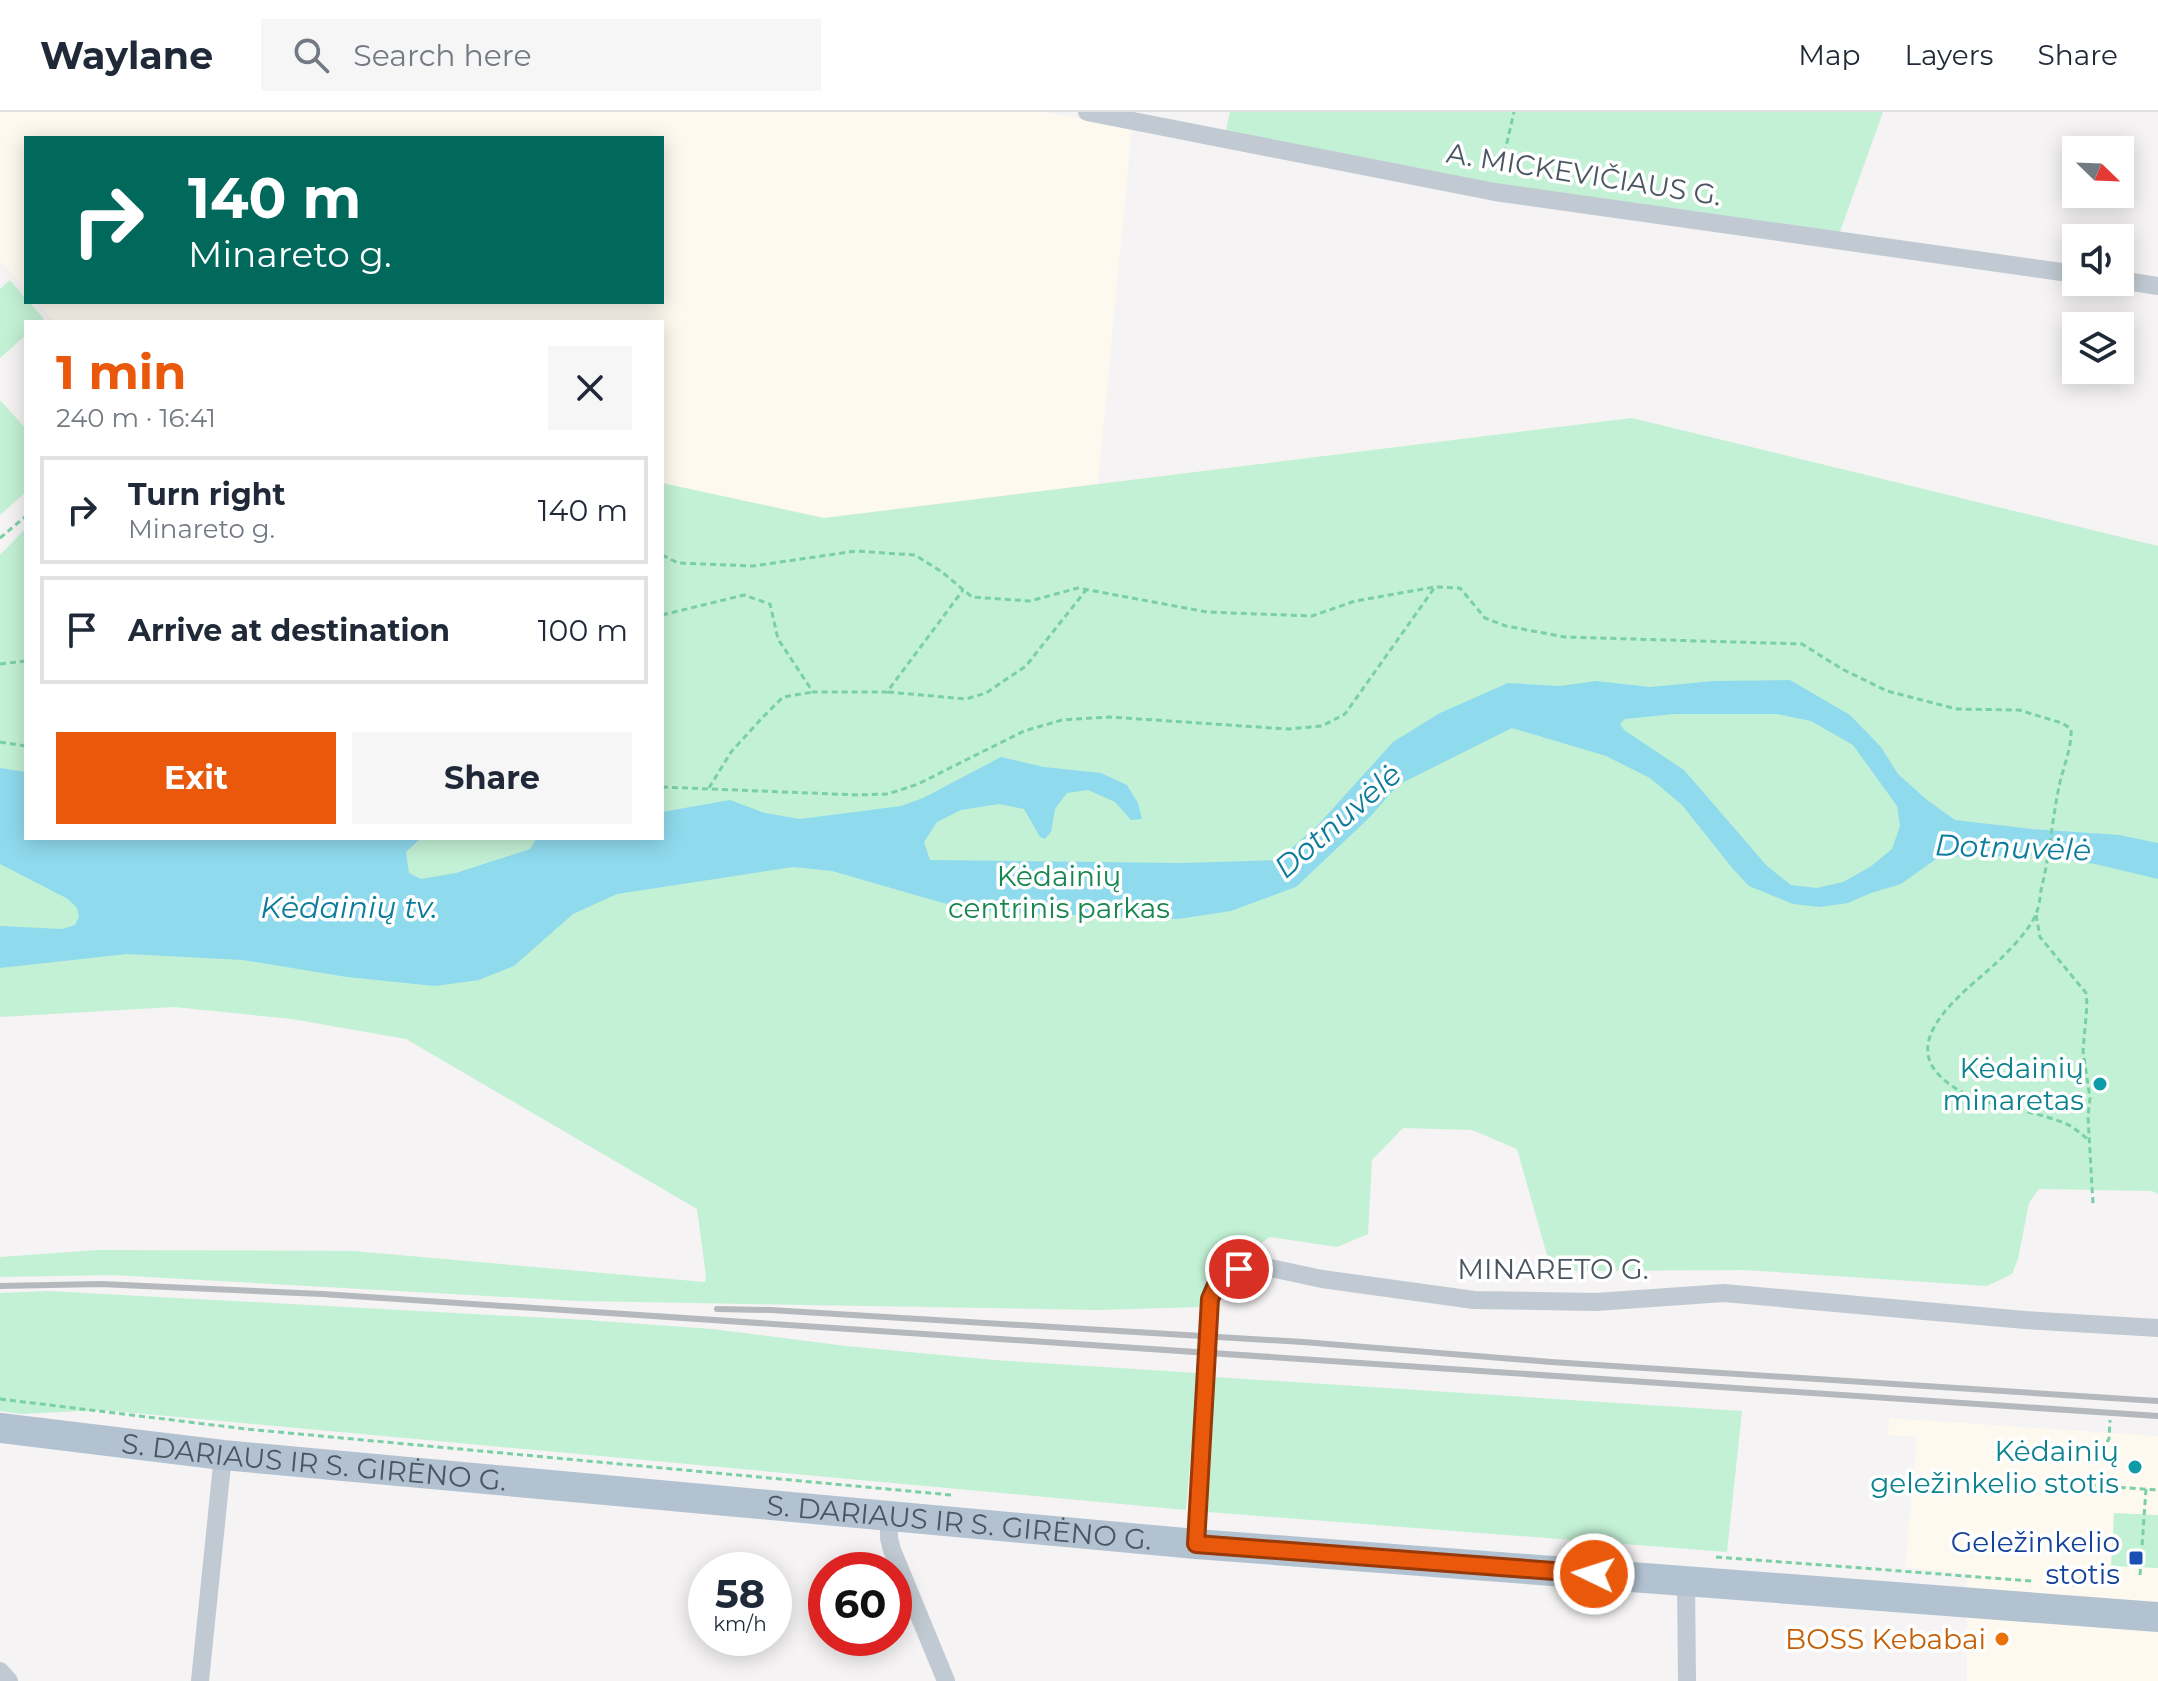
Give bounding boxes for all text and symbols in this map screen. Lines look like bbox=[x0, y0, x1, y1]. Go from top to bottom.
search box bbox=[261, 19, 821, 91]
text: Waylane bbox=[40, 32, 213, 79]
icon: search bbox=[289, 33, 333, 77]
text: Search here bbox=[353, 37, 532, 74]
text: Map bbox=[1798, 38, 1861, 72]
text: Layers bbox=[1905, 38, 1994, 72]
text: Share bbox=[2038, 38, 2118, 72]
street label: A. MICKEVIČIAUS G. bbox=[1444, 135, 1724, 213]
north arrow bbox=[2062, 136, 2134, 208]
map controls bbox=[2062, 136, 2134, 384]
text: 140 m bbox=[188, 164, 361, 232]
icon: right bbox=[56, 168, 160, 272]
button: sound bbox=[2062, 224, 2134, 296]
text: Minareto g. bbox=[188, 232, 392, 276]
button: layers bbox=[2062, 312, 2134, 384]
text: 1 min bbox=[56, 343, 186, 401]
button: close bbox=[548, 346, 632, 430]
text: 240 m · 16:41 bbox=[56, 402, 216, 434]
text: Turn right bbox=[128, 476, 285, 513]
icon: right bbox=[60, 488, 104, 532]
text: 140 m bbox=[538, 492, 628, 529]
text: Minareto g. bbox=[128, 513, 275, 545]
icon: arrive bbox=[60, 608, 104, 652]
text: Arrive at destination bbox=[128, 612, 450, 649]
text: 100 m bbox=[538, 612, 628, 649]
button: Exit bbox=[56, 732, 336, 824]
button: Share bbox=[352, 732, 632, 824]
water label: Dotnuvėlė bbox=[1267, 755, 1409, 886]
water label: Dotnuvėlė bbox=[1934, 826, 2092, 869]
park label: Kėdainių centrinis parkas bbox=[948, 859, 1170, 925]
water label: Kėdainių tv. bbox=[260, 889, 438, 926]
place label: Kėdainių minaretas bbox=[1943, 1051, 2084, 1117]
marker: Kėdainių minaretas bbox=[2091, 1075, 2109, 1093]
pin bbox=[1205, 1235, 1273, 1303]
icon: arrive bbox=[1217, 1247, 1261, 1291]
street label: MINARETO G. bbox=[1457, 1252, 1649, 1286]
street label: S. DARIAUS IR S. GIRĖNO G. bbox=[120, 1426, 508, 1498]
place label: Kėdainių geležinkelio stotis bbox=[1870, 1434, 2119, 1500]
marker: Kėdainių geležinkelio stotis bbox=[2126, 1458, 2144, 1476]
street label: S. DARIAUS IR S. GIRĖNO G. bbox=[765, 1488, 1153, 1557]
place label: Geležinkelio stotis bbox=[1951, 1525, 2120, 1591]
position arrow bbox=[1552, 1532, 1636, 1616]
marker: Geležinkelio stotis bbox=[2127, 1549, 2145, 1567]
speed limit sign: 60 bbox=[808, 1552, 912, 1656]
text: 58 bbox=[715, 1569, 765, 1618]
text: km/h bbox=[713, 1612, 767, 1636]
place label: BOSS Kebabai bbox=[1785, 1622, 1986, 1656]
marker: BOSS Kebabai bbox=[1993, 1630, 2011, 1648]

